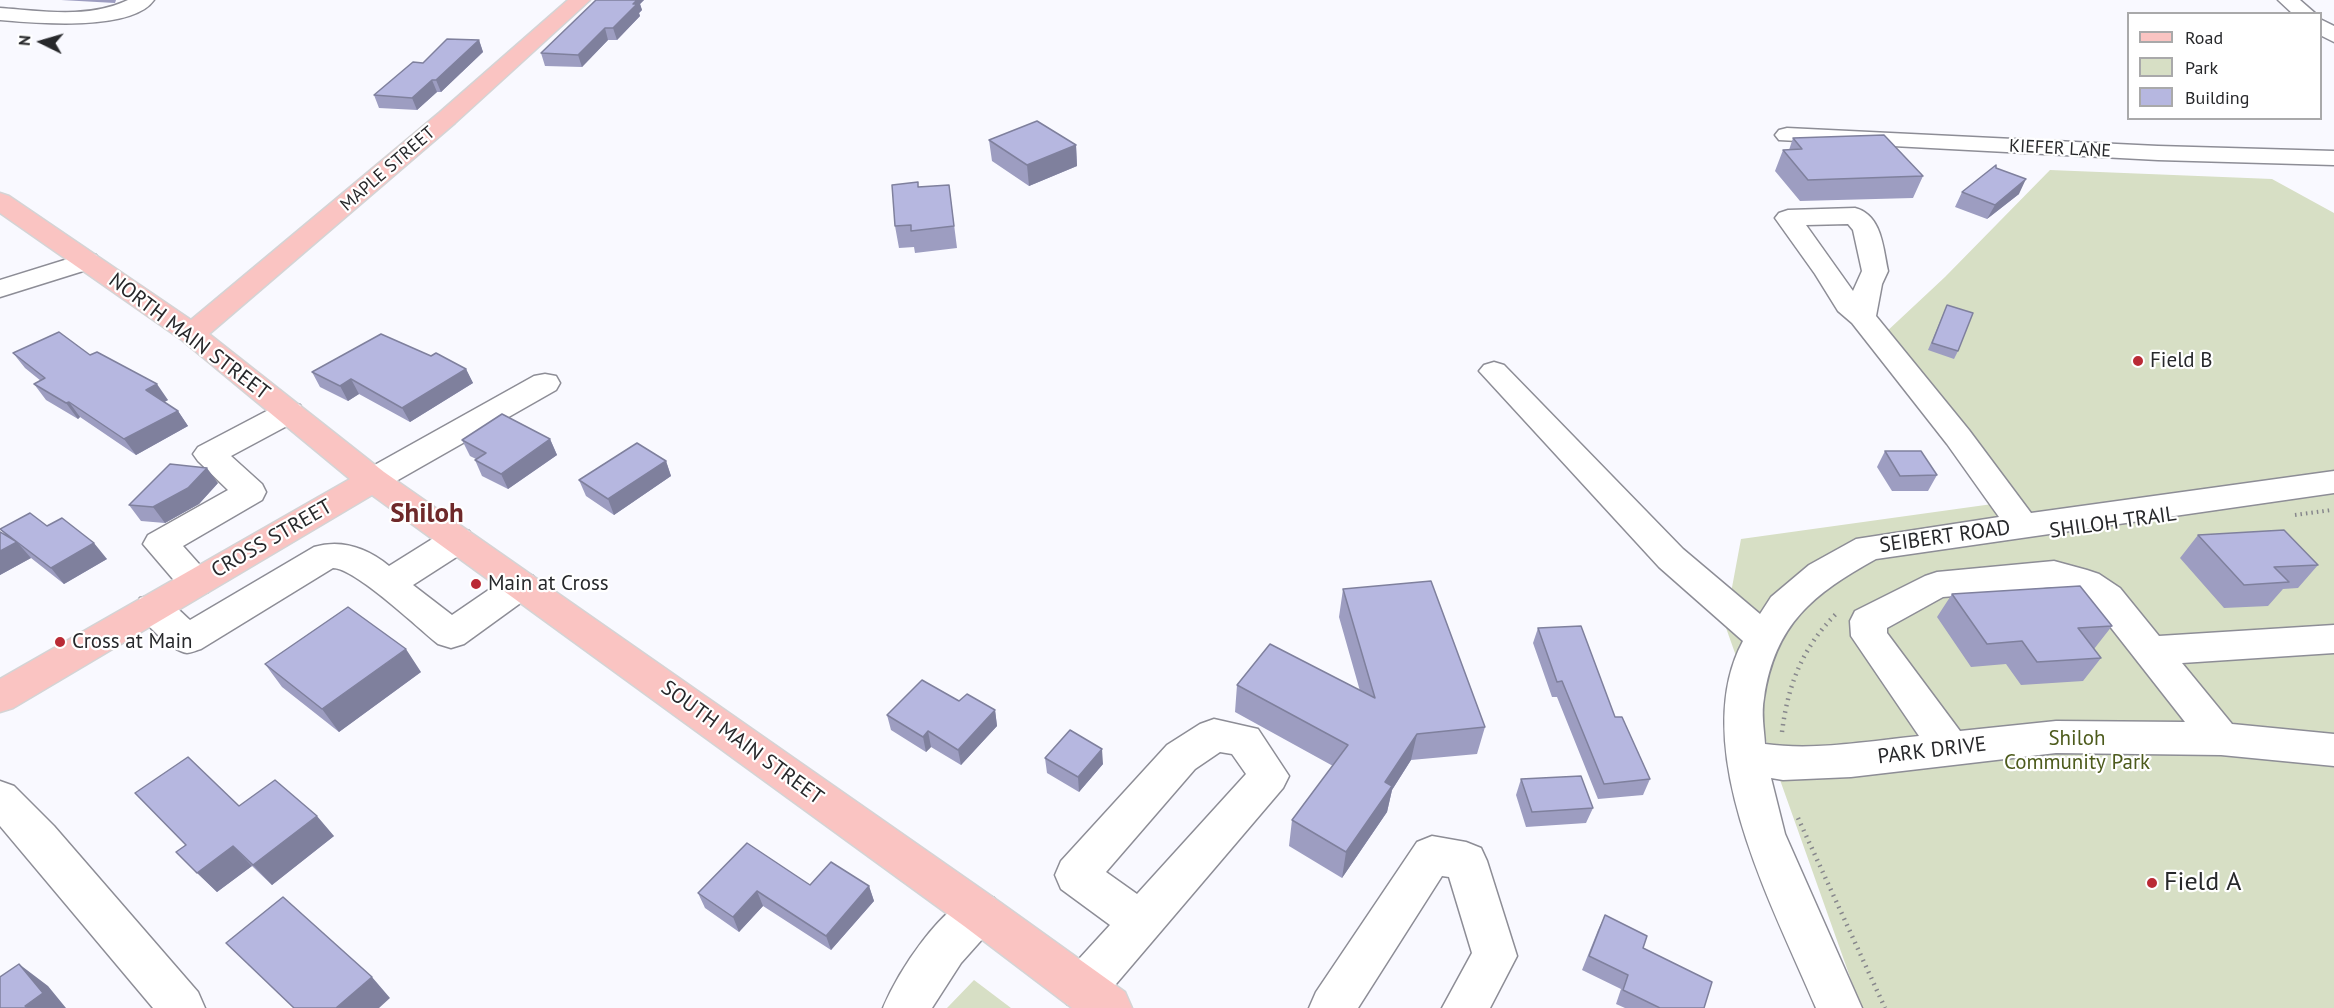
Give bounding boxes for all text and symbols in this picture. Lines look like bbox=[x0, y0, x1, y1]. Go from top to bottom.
north arrow bbox=[12, 12, 72, 72]
legend bbox=[2127, 12, 2322, 120]
text: Road bbox=[2185, 26, 2223, 49]
text: N bbox=[14, 34, 34, 47]
text: Park bbox=[2185, 56, 2218, 79]
text: Building bbox=[2185, 86, 2249, 109]
street label: MAPLE STREET bbox=[336, 122, 440, 216]
street label: KIEFER LANE bbox=[2008, 136, 2112, 162]
street label: NORTH MAIN STREET bbox=[103, 268, 275, 406]
place label: Field B bbox=[2150, 348, 2212, 374]
marker: Field B bbox=[2131, 354, 2145, 368]
street label: CROSS STREET bbox=[207, 494, 337, 584]
district label: Shiloh bbox=[390, 498, 464, 530]
street label: SHILOH TRAIL bbox=[2048, 502, 2178, 544]
street label: SEIBERT ROAD bbox=[1878, 515, 2012, 559]
place label: Main at Cross bbox=[488, 571, 609, 597]
marker: Main at Cross bbox=[469, 577, 483, 591]
place label: Cross at Main bbox=[72, 629, 193, 655]
marker: Cross at Main bbox=[53, 635, 67, 649]
street label: SOUTH MAIN STREET bbox=[656, 676, 828, 810]
park label: Shiloh Community Park bbox=[2004, 726, 2150, 776]
street label: PARK DRIVE bbox=[1876, 732, 1988, 770]
place label: Field A bbox=[2164, 867, 2241, 899]
marker: Field A bbox=[2145, 876, 2159, 890]

